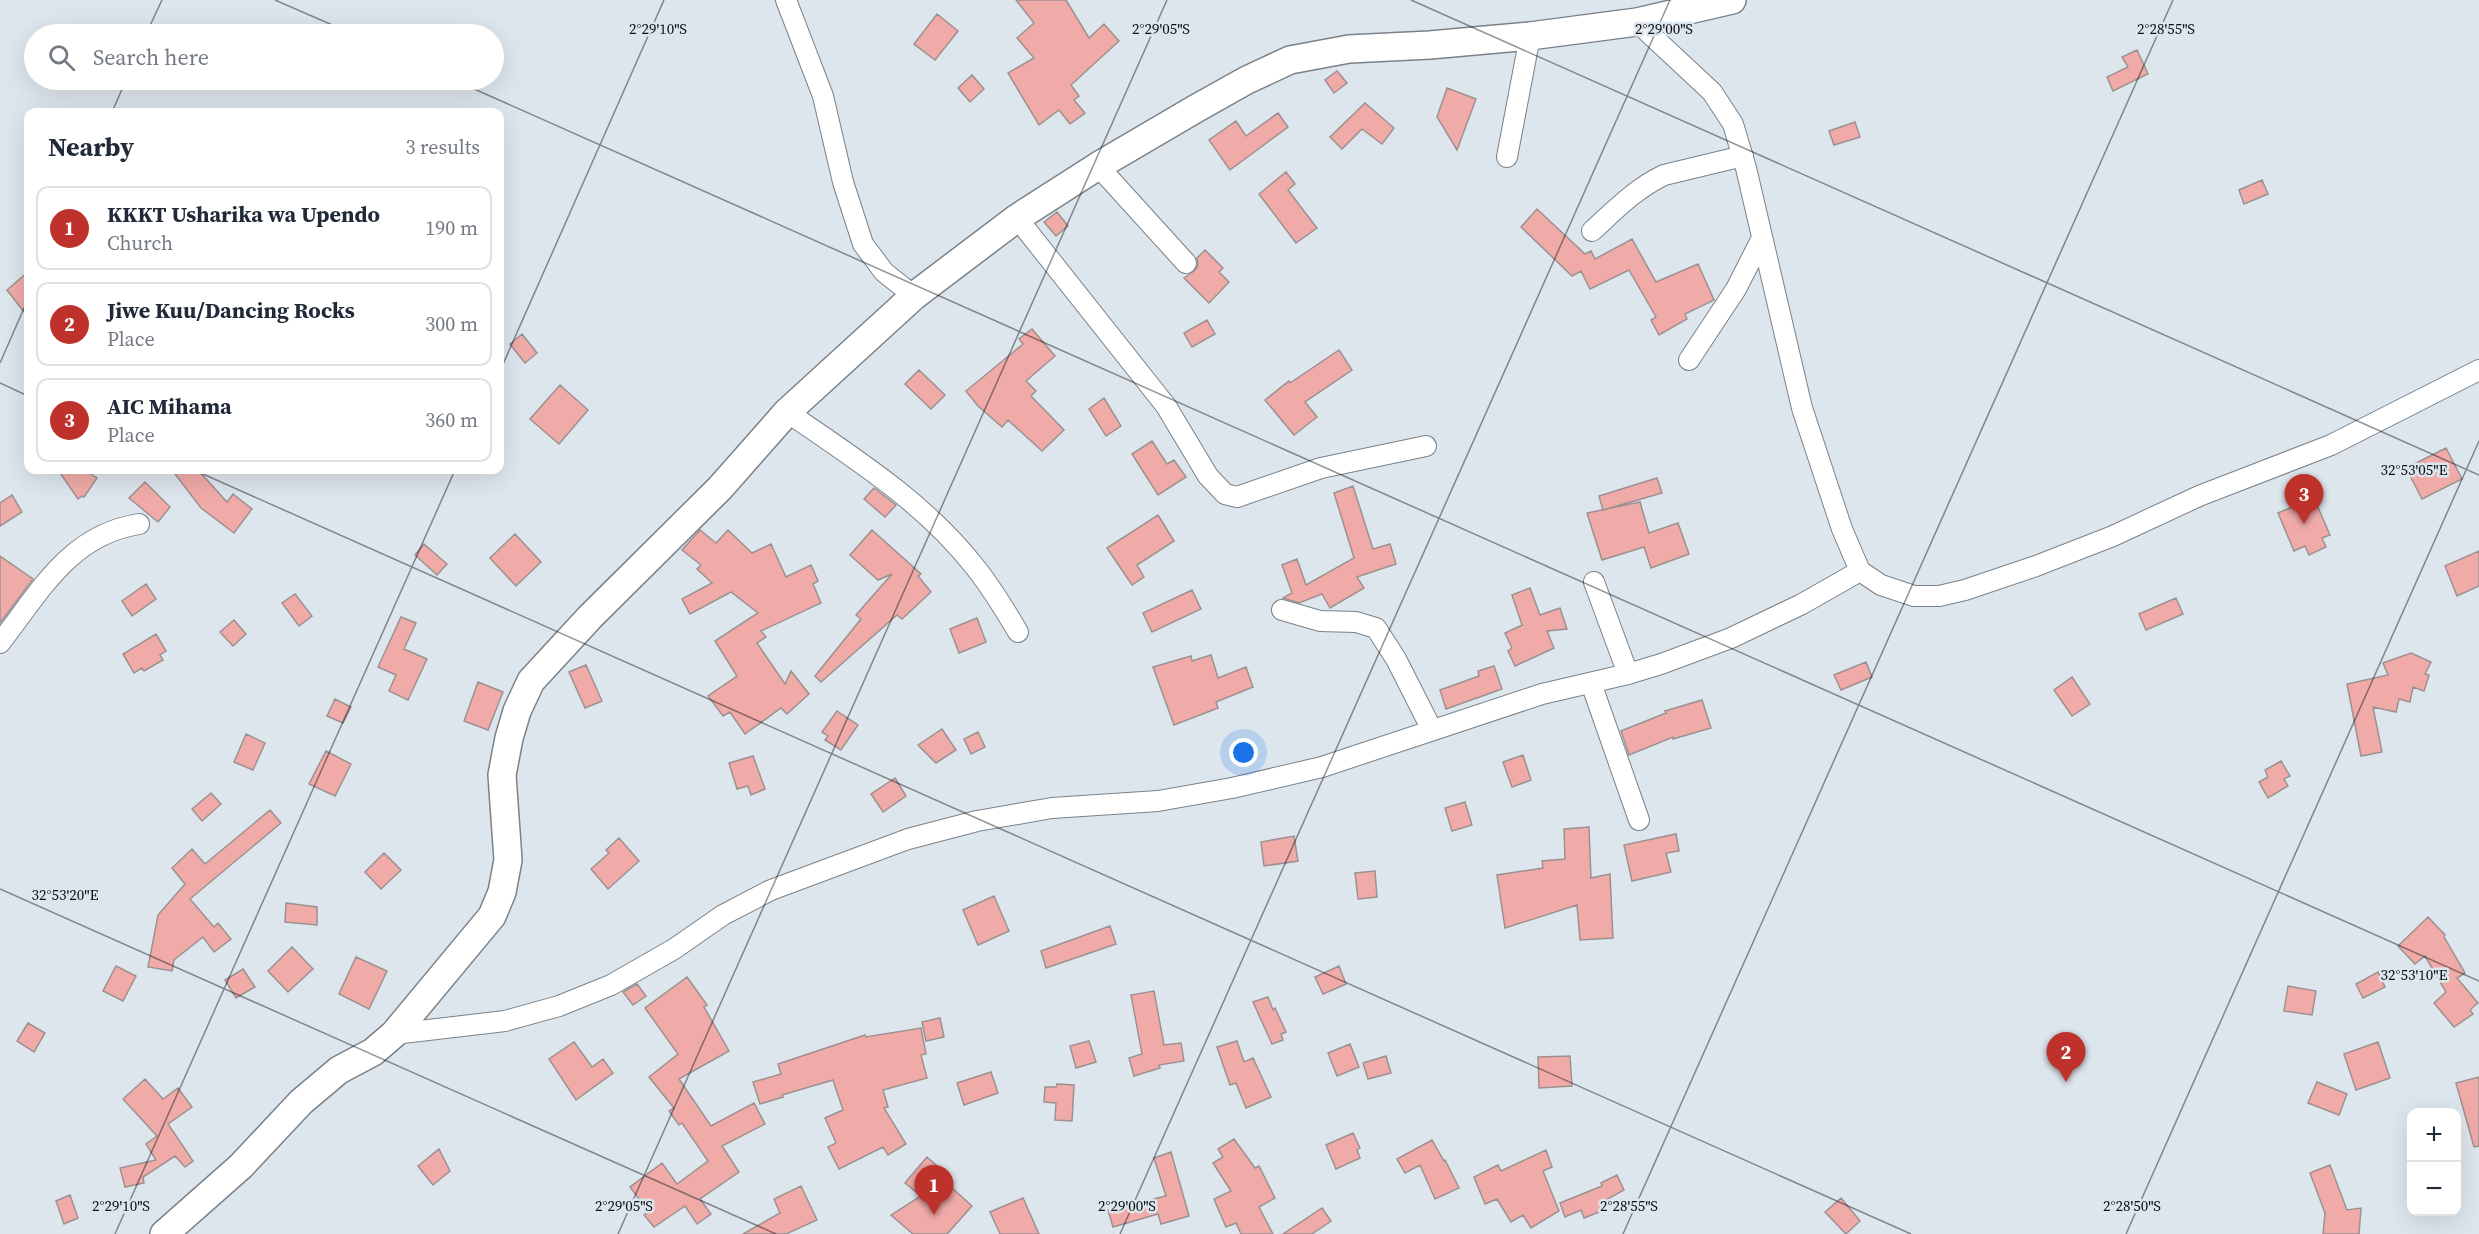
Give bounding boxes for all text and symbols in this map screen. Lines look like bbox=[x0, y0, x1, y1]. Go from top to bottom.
text: 2°29'10"S bbox=[629, 18, 687, 39]
text: 2°29'05"S bbox=[1132, 18, 1190, 39]
text: 2°29'00"S bbox=[1635, 18, 1693, 39]
text: 2°28'55"S bbox=[2137, 18, 2195, 39]
search box bbox=[24, 24, 504, 90]
icon: search bbox=[45, 41, 78, 74]
text: Search here bbox=[93, 42, 209, 72]
text: Nearby bbox=[48, 129, 134, 165]
text: 3 results bbox=[405, 133, 480, 161]
text: KKKT Usharika wa Upendo bbox=[107, 199, 380, 229]
text: 1 bbox=[64, 214, 75, 242]
text: 190 m bbox=[425, 214, 478, 242]
text: Church bbox=[107, 229, 173, 257]
text: Jiwe Kuu/Dancing Rocks bbox=[107, 295, 355, 325]
text: 2 bbox=[64, 310, 75, 338]
text: 300 m bbox=[425, 310, 478, 338]
text: Place bbox=[107, 325, 155, 353]
text: AIC Mihama bbox=[107, 391, 232, 421]
text: 3 bbox=[64, 406, 75, 434]
text: 360 m bbox=[425, 406, 478, 434]
text: Place bbox=[107, 421, 155, 449]
text: 32°53'05"E bbox=[2380, 459, 2448, 480]
pin: 3 bbox=[2284, 474, 2324, 524]
your location bbox=[1229, 738, 1258, 767]
text: 32°53'20"E bbox=[31, 884, 99, 905]
text: 32°53'10"E bbox=[2380, 964, 2448, 985]
pin: 2 bbox=[2046, 1032, 2086, 1082]
map controls bbox=[2407, 1108, 2461, 1216]
button: + bbox=[2407, 1108, 2461, 1162]
button: − bbox=[2407, 1162, 2461, 1216]
pin: 1 bbox=[914, 1166, 954, 1215]
text: 2°29'10"S bbox=[92, 1195, 150, 1216]
text: 2°29'05"S bbox=[595, 1195, 653, 1216]
text: 2°29'00"S bbox=[1098, 1195, 1156, 1216]
text: 2°28'55"S bbox=[1600, 1195, 1658, 1216]
text: 2°28'50"S bbox=[2103, 1195, 2161, 1216]

